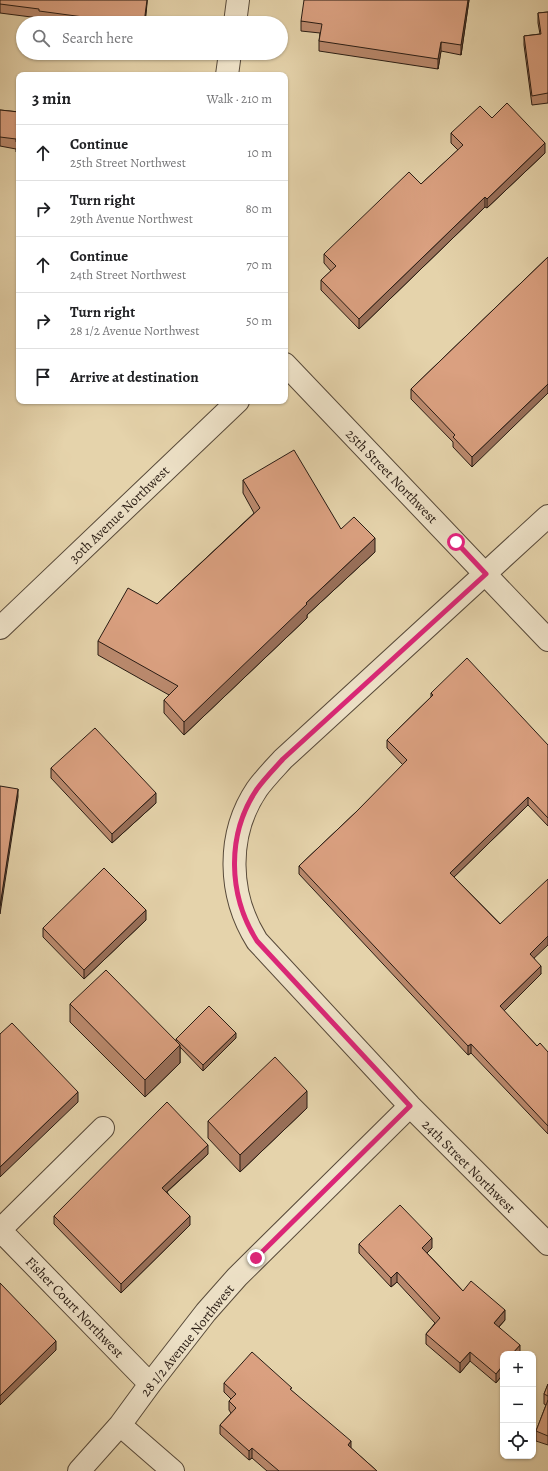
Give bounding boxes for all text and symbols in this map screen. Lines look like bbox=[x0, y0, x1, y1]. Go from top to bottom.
search box bbox=[16, 16, 288, 60]
icon: search bbox=[30, 27, 52, 49]
text: Search here bbox=[62, 28, 133, 48]
text: 3 min bbox=[32, 87, 71, 110]
text: Walk · 210 m bbox=[207, 90, 272, 107]
text: Continue bbox=[70, 134, 128, 154]
icon: ahead bbox=[32, 142, 54, 164]
text: 10 m bbox=[247, 144, 272, 161]
text: 25th Street Northwest bbox=[70, 154, 186, 171]
text: Turn right bbox=[70, 190, 135, 210]
icon: right bbox=[32, 198, 54, 220]
text: 80 m bbox=[245, 200, 272, 217]
text: 29th Avenue Northwest bbox=[70, 210, 193, 227]
text: Continue bbox=[70, 246, 128, 266]
icon: ahead bbox=[32, 254, 54, 276]
text: 70 m bbox=[246, 256, 272, 273]
text: 24th Street Northwest bbox=[70, 266, 186, 283]
text: Turn right bbox=[70, 302, 135, 322]
icon: right bbox=[32, 310, 54, 332]
text: 50 m bbox=[246, 312, 272, 329]
text: 28 1/2 Avenue Northwest bbox=[70, 322, 200, 339]
icon: arrive bbox=[32, 366, 54, 388]
text: Arrive at destination bbox=[70, 367, 199, 387]
street label: 25th Street Northwest bbox=[341, 425, 442, 528]
street label: 30th Avenue Northwest bbox=[65, 461, 174, 567]
route start bbox=[447, 533, 465, 551]
street label: 24th Street Northwest bbox=[418, 1115, 520, 1218]
route end bbox=[247, 1249, 265, 1267]
street label: Fisher Court Northwest bbox=[21, 1252, 128, 1363]
street label: 28 1/2 Avenue Northwest bbox=[136, 1280, 239, 1401]
map controls bbox=[500, 1351, 536, 1459]
button: + bbox=[500, 1351, 536, 1387]
button: − bbox=[500, 1387, 536, 1423]
button: locate bbox=[500, 1423, 536, 1459]

